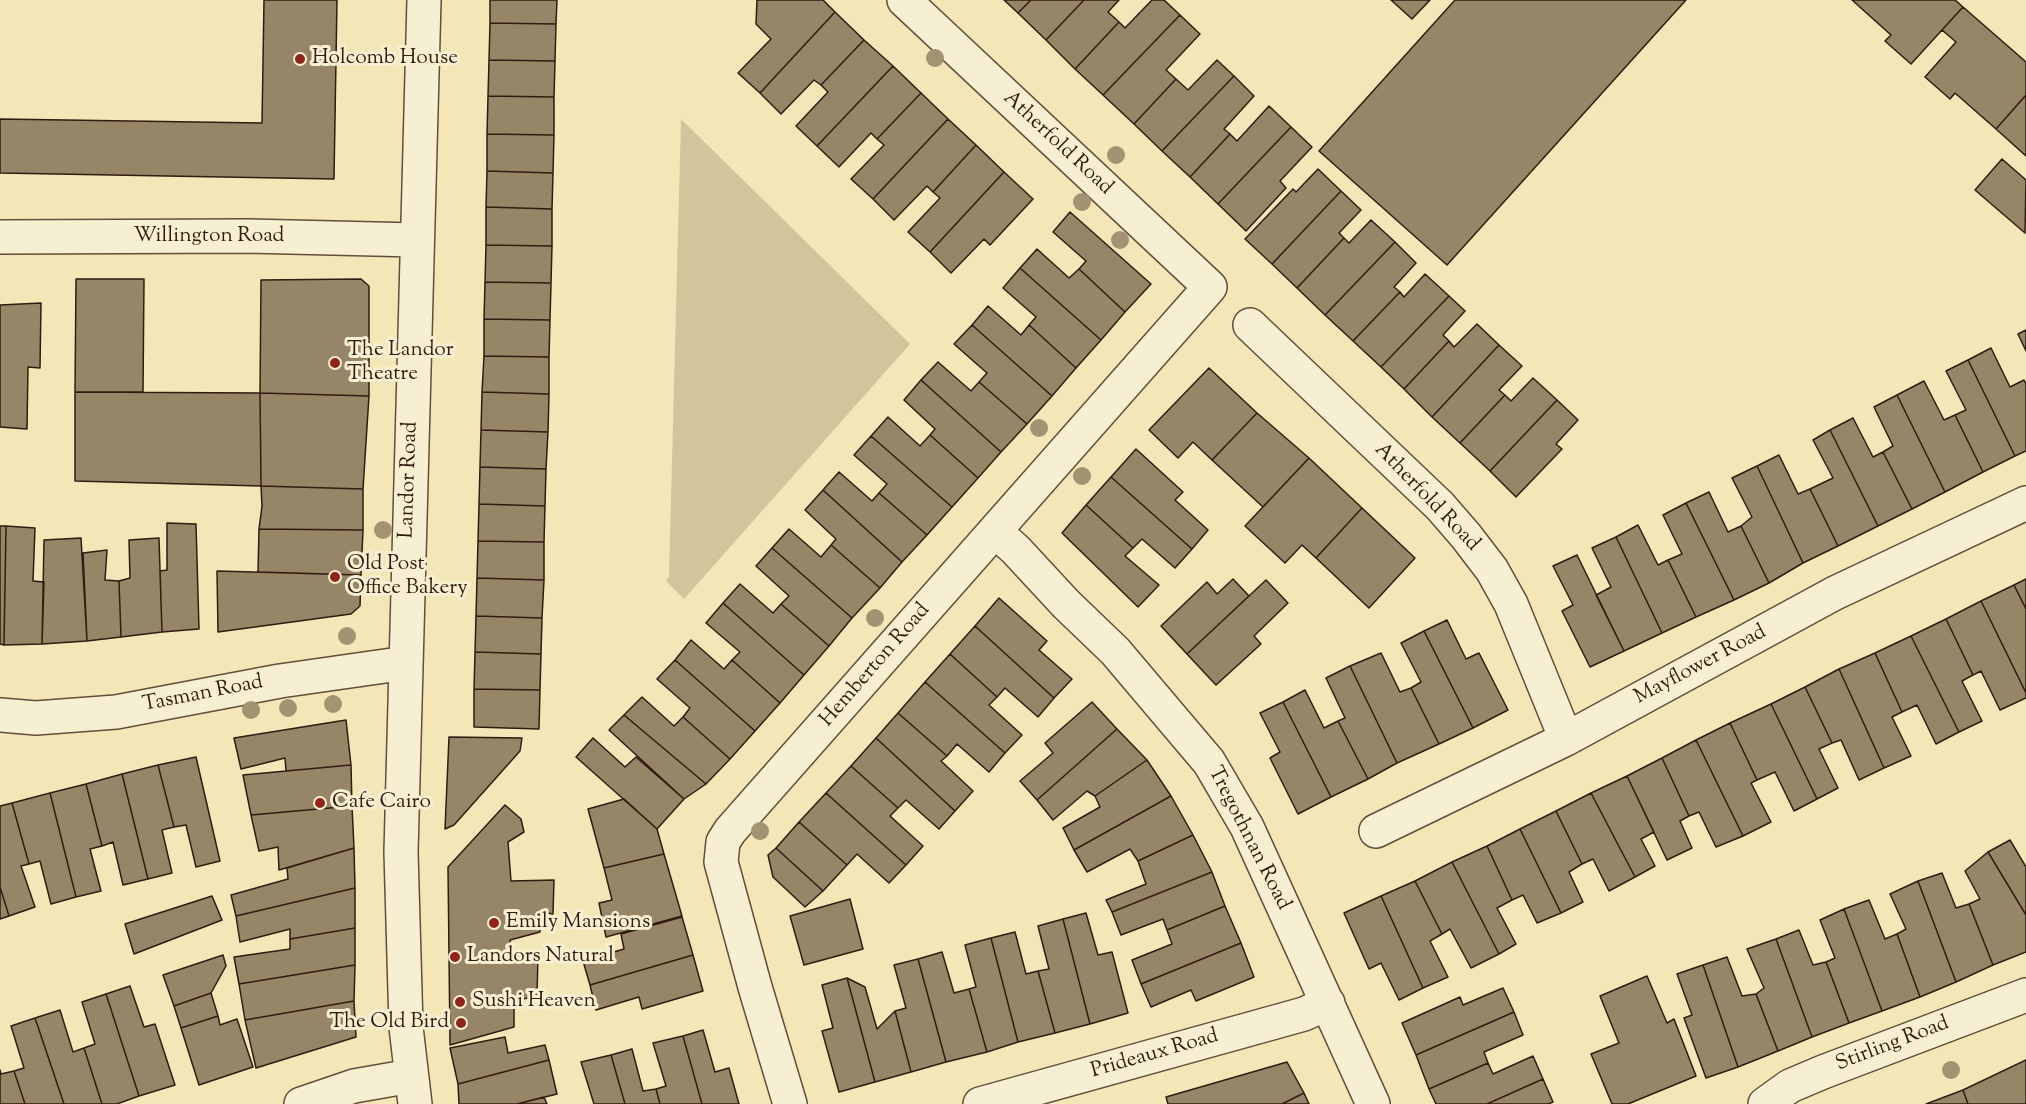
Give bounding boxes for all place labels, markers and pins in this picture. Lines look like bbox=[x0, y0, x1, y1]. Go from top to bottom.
place label: Holcomb House bbox=[312, 46, 458, 72]
marker: Holcomb House bbox=[293, 52, 307, 66]
place label: The Landor Theatre bbox=[347, 338, 454, 388]
marker: The Landor Theatre bbox=[328, 356, 342, 370]
place label: Old Post Office Bakery bbox=[347, 552, 468, 602]
marker: Old Post Office Bakery bbox=[328, 570, 342, 584]
place label: Cafe Cairo bbox=[332, 790, 431, 816]
marker: Cafe Cairo bbox=[313, 796, 327, 810]
place label: Emily Mansions bbox=[506, 910, 650, 936]
marker: Emily Mansions bbox=[487, 916, 501, 930]
place label: Landors Natural bbox=[467, 944, 614, 970]
marker: Landors Natural bbox=[448, 950, 462, 964]
place label: Sushi Heaven bbox=[472, 989, 596, 1015]
marker: Sushi Heaven bbox=[453, 995, 467, 1009]
place label: The Old Bird bbox=[329, 1010, 449, 1036]
marker: The Old Bird bbox=[454, 1016, 468, 1030]

